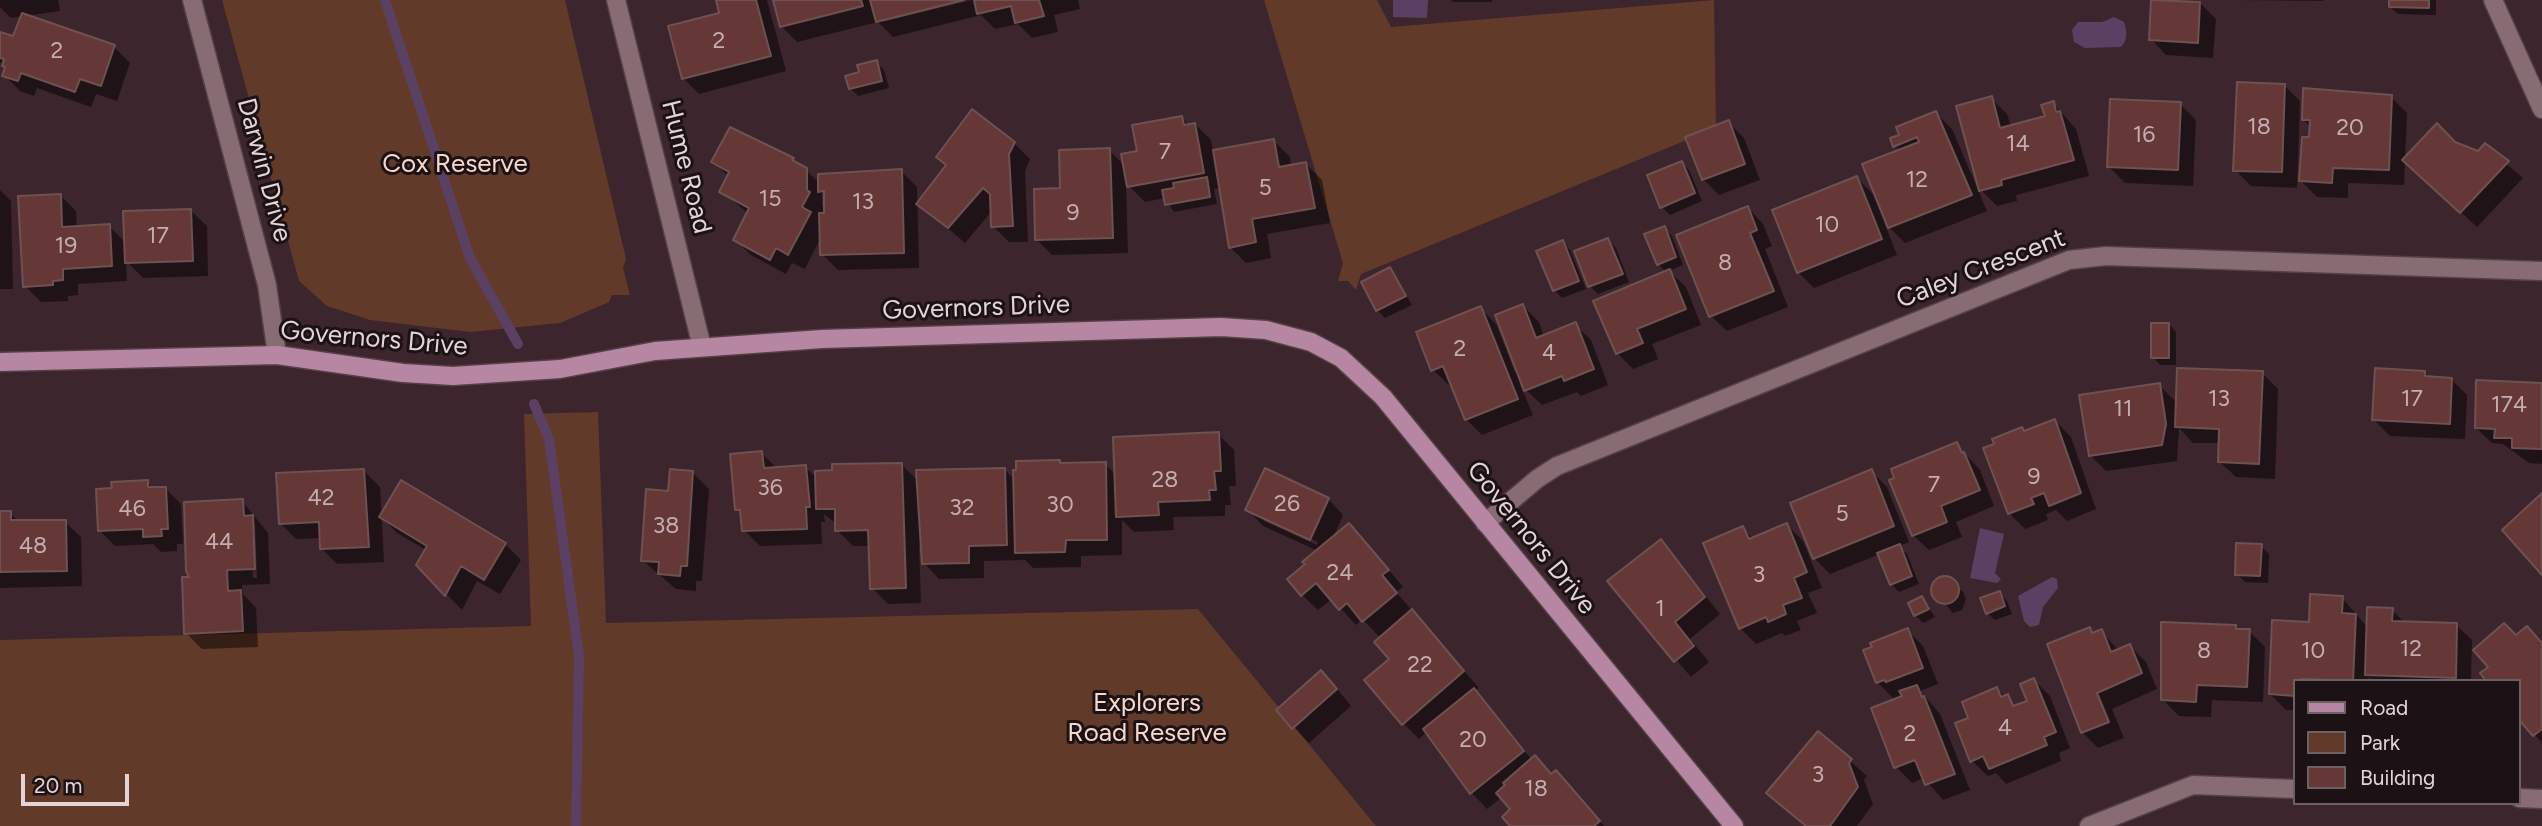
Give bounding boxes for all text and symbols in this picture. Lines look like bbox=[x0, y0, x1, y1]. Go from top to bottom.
house number: 2 bbox=[713, 27, 725, 55]
house number: 2 bbox=[51, 37, 63, 65]
street label: Darwin Drive bbox=[230, 95, 298, 245]
street label: Hume Road bbox=[654, 97, 718, 237]
house number: 18 bbox=[2247, 113, 2271, 141]
house number: 20 bbox=[2336, 114, 2364, 142]
house number: 16 bbox=[2133, 121, 2155, 149]
house number: 14 bbox=[2006, 130, 2030, 158]
house number: 7 bbox=[1159, 138, 1171, 166]
park label: Cox Reserve bbox=[382, 148, 528, 180]
house number: 12 bbox=[1906, 166, 1928, 194]
house number: 5 bbox=[1258, 174, 1272, 202]
house number: 15 bbox=[759, 185, 781, 213]
house number: 13 bbox=[852, 188, 874, 216]
house number: 9 bbox=[1066, 199, 1080, 227]
house number: 10 bbox=[1815, 211, 1839, 239]
house number: 17 bbox=[147, 222, 169, 250]
street label: Caley Crescent bbox=[1892, 223, 2070, 315]
house number: 19 bbox=[55, 232, 77, 260]
house number: 8 bbox=[1718, 249, 1732, 277]
street label: Governors Drive bbox=[882, 289, 1070, 327]
street label: Governors Drive bbox=[279, 315, 469, 363]
house number: 2 bbox=[1454, 335, 1466, 363]
house number: 4 bbox=[1542, 339, 1556, 367]
house number: 13 bbox=[2208, 385, 2230, 413]
house number: 17 bbox=[2401, 385, 2423, 413]
house number: 174 bbox=[2491, 391, 2527, 419]
house number: 11 bbox=[2114, 395, 2132, 423]
street label: Governors Drive bbox=[1460, 455, 1602, 621]
house number: 9 bbox=[2027, 463, 2041, 491]
house number: 28 bbox=[1152, 466, 1178, 494]
house number: 7 bbox=[1928, 471, 1940, 499]
house number: 36 bbox=[757, 474, 783, 502]
house number: 42 bbox=[307, 484, 335, 512]
house number: 26 bbox=[1274, 490, 1300, 518]
house number: 30 bbox=[1046, 491, 1074, 519]
house number: 32 bbox=[949, 494, 975, 522]
house number: 46 bbox=[118, 495, 146, 523]
house number: 5 bbox=[1835, 500, 1849, 528]
house number: 38 bbox=[653, 512, 679, 540]
house number: 44 bbox=[205, 528, 233, 556]
house number: 48 bbox=[19, 532, 47, 560]
house number: 24 bbox=[1326, 559, 1354, 587]
house number: 3 bbox=[1753, 561, 1765, 589]
house number: 1 bbox=[1655, 595, 1665, 623]
house number: 12 bbox=[2400, 635, 2422, 663]
house number: 8 bbox=[2197, 637, 2211, 665]
house number: 10 bbox=[2301, 637, 2325, 665]
house number: 22 bbox=[1407, 651, 1433, 679]
legend bbox=[2294, 679, 2521, 805]
park label: Explorers Road Reserve bbox=[1067, 687, 1227, 748]
text: Road bbox=[2360, 695, 2408, 720]
house number: 4 bbox=[1998, 714, 2012, 742]
house number: 2 bbox=[1904, 720, 1916, 748]
house number: 20 bbox=[1459, 726, 1487, 754]
text: Park bbox=[2360, 730, 2400, 755]
scale bar bbox=[24, 760, 133, 804]
house number: 3 bbox=[1812, 761, 1824, 789]
text: Building bbox=[2360, 765, 2435, 790]
text: 20 m bbox=[34, 773, 82, 798]
house number: 18 bbox=[1524, 775, 1548, 803]

